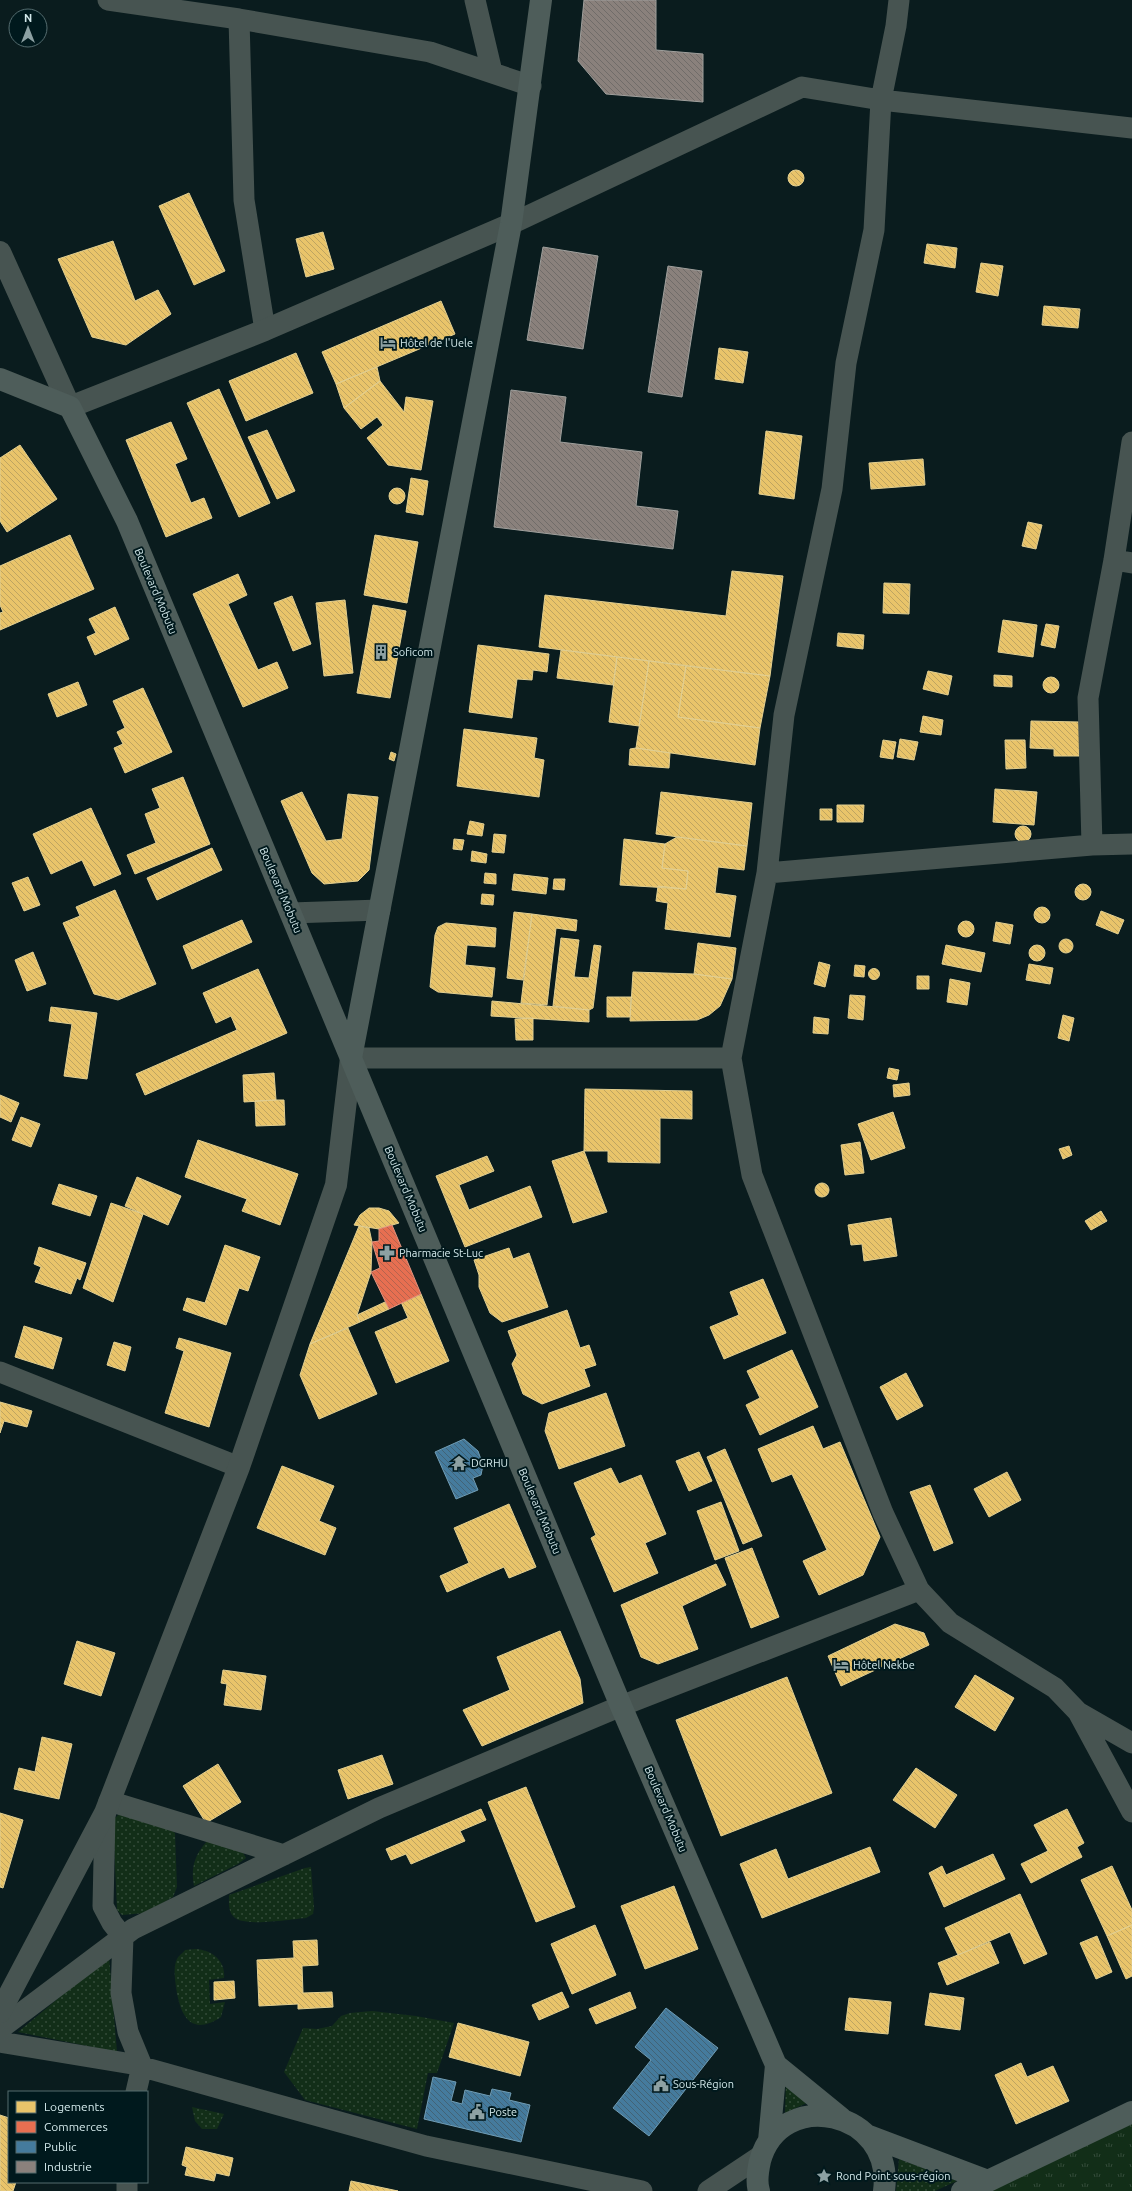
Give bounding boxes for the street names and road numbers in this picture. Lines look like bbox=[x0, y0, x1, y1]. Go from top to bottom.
street label: Boulevard Mobutu bbox=[132, 546, 180, 636]
street label: Boulevard Mobutu bbox=[257, 845, 305, 935]
street label: Boulevard Mobutu bbox=[382, 1144, 430, 1234]
street label: Boulevard Mobutu bbox=[516, 1466, 564, 1556]
street label: Boulevard Mobutu bbox=[642, 1764, 690, 1854]

